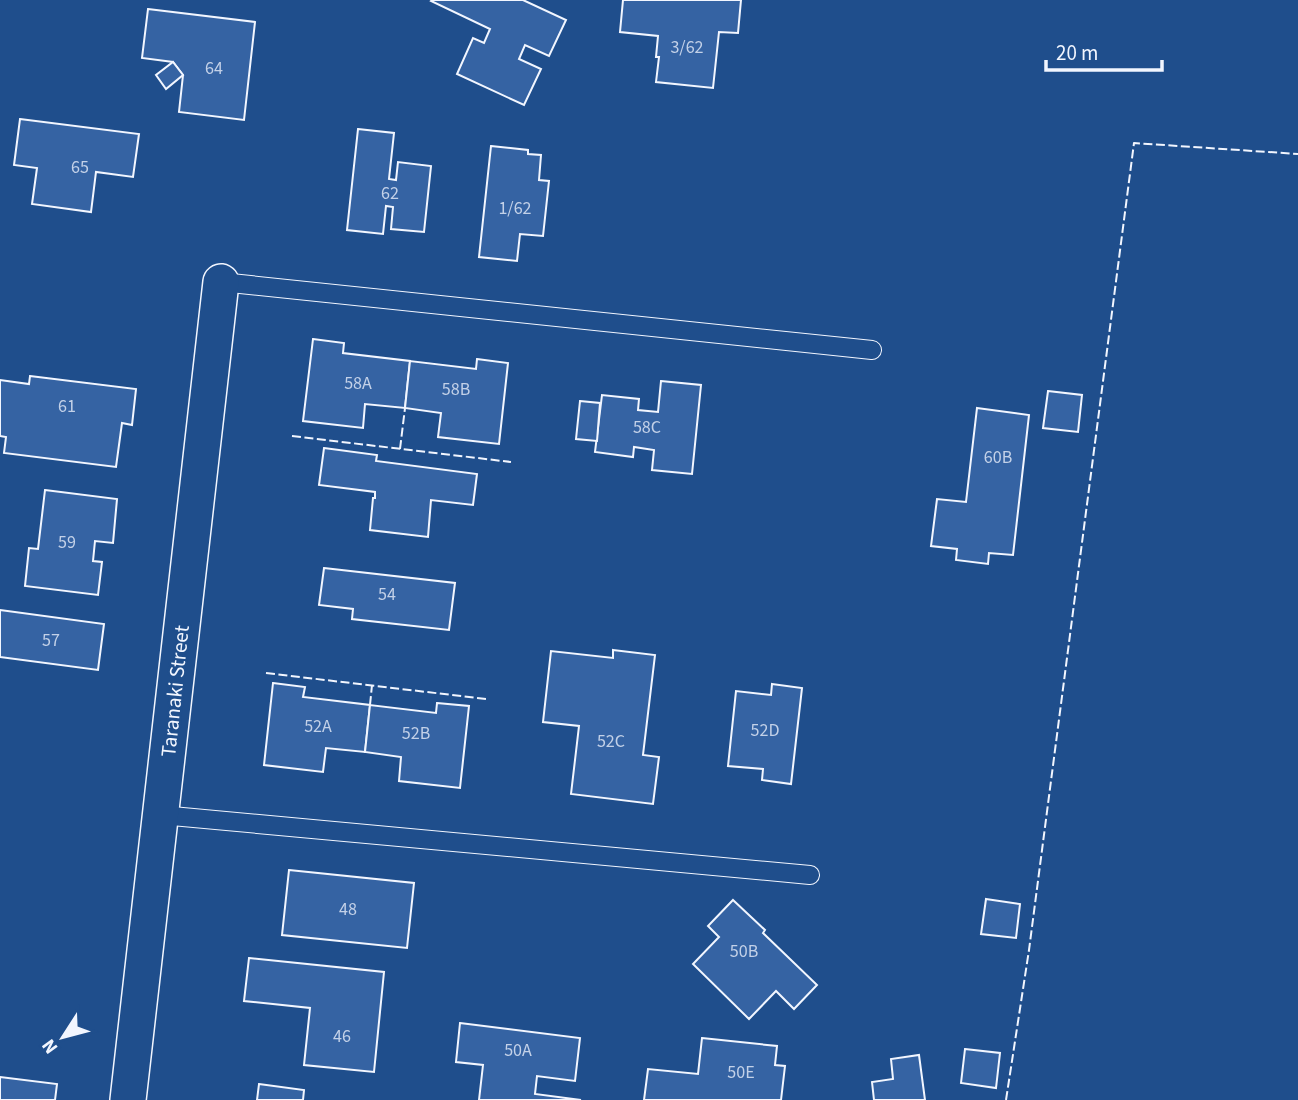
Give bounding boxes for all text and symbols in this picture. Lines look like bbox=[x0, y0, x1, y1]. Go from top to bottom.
scale bar bbox=[1046, 28, 1162, 72]
house number: 3/62 bbox=[670, 35, 704, 60]
text: 20 m bbox=[1056, 38, 1098, 68]
house number: 64 bbox=[205, 56, 223, 81]
house number: 65 bbox=[71, 155, 89, 180]
house number: 62 bbox=[381, 181, 399, 206]
house number: 1/62 bbox=[498, 196, 532, 221]
house number: 58A bbox=[344, 371, 372, 396]
house number: 58B bbox=[442, 377, 470, 402]
house number: 61 bbox=[58, 394, 76, 419]
house number: 58C bbox=[633, 415, 661, 440]
house number: 60B bbox=[984, 445, 1012, 470]
house number: 59 bbox=[58, 530, 76, 555]
house number: 54 bbox=[378, 582, 396, 607]
street label: Taranaki Street bbox=[153, 624, 197, 758]
house number: 57 bbox=[42, 628, 60, 653]
house number: 52A bbox=[304, 714, 332, 739]
house number: 52D bbox=[751, 718, 779, 743]
house number: 52B bbox=[402, 721, 430, 746]
house number: 52C bbox=[597, 729, 625, 754]
house number: 48 bbox=[339, 897, 357, 922]
house number: 50B bbox=[730, 939, 758, 964]
north arrow bbox=[28, 1002, 98, 1072]
house number: 46 bbox=[333, 1024, 351, 1049]
text: N bbox=[36, 1033, 65, 1059]
house number: 50A bbox=[504, 1038, 532, 1063]
house number: 50E bbox=[727, 1060, 755, 1085]

